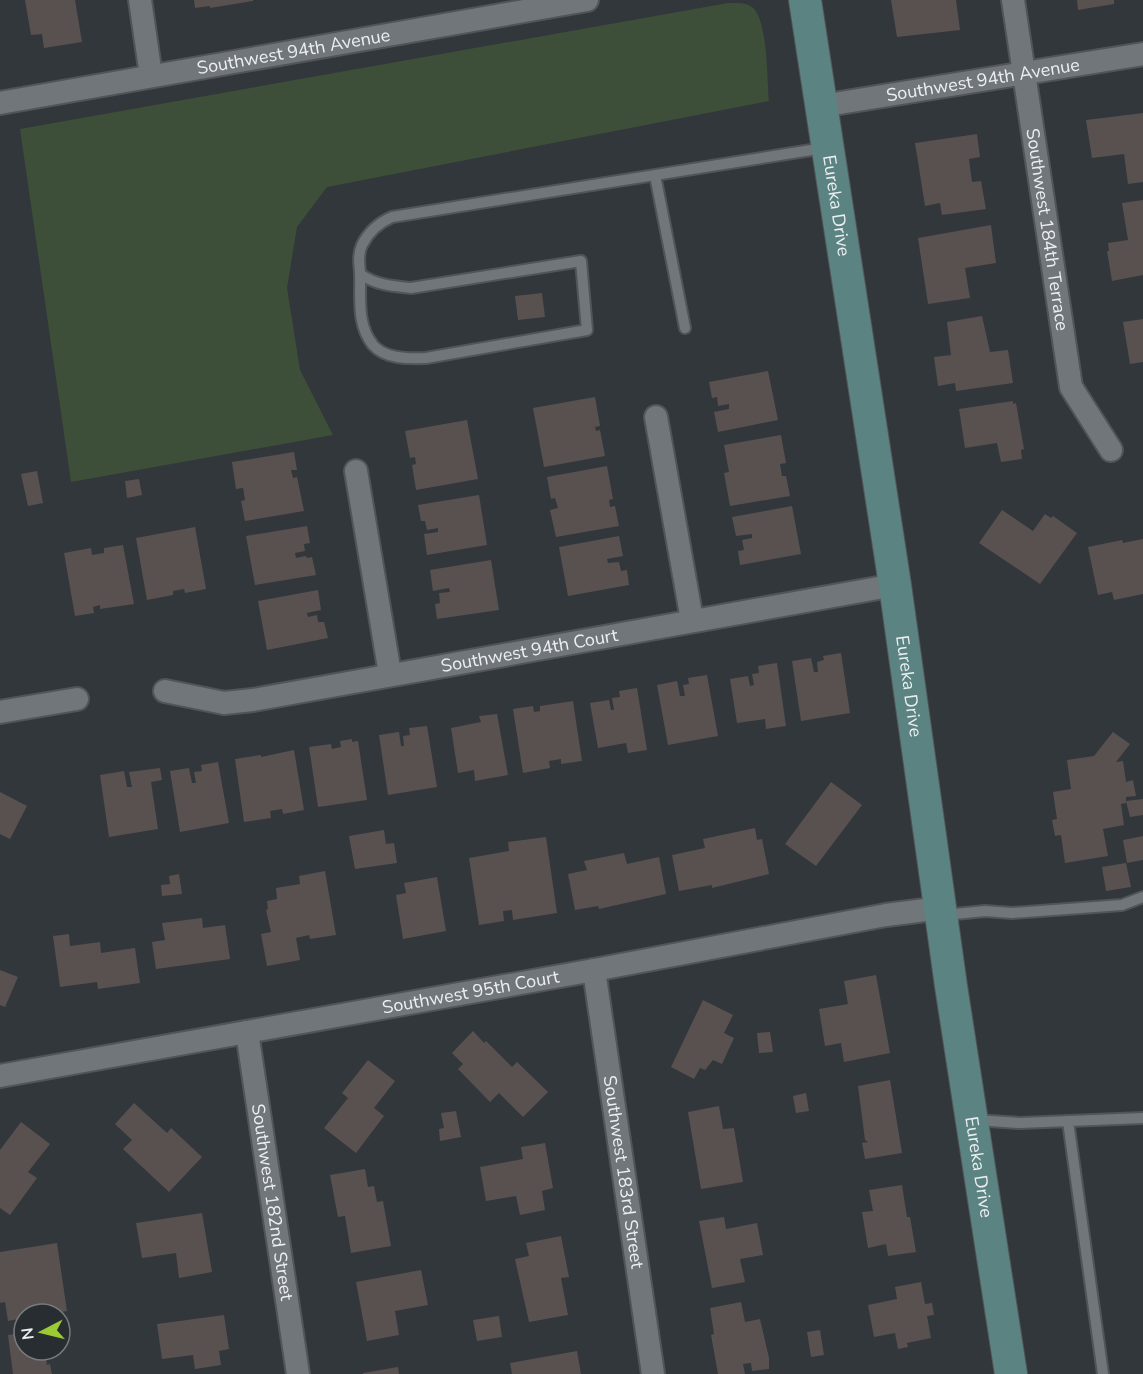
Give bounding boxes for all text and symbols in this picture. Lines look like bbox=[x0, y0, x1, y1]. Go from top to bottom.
street label: Southwest 94th Avenue bbox=[195, 23, 392, 80]
street label: Southwest 94th Avenue bbox=[884, 52, 1082, 107]
street label: Southwest 184th Terrace bbox=[1020, 127, 1074, 332]
street label: Eureka Drive bbox=[817, 153, 856, 258]
street label: Southwest 94th Court bbox=[439, 623, 620, 678]
street label: Eureka Drive bbox=[890, 634, 928, 738]
street label: Southwest 95th Court bbox=[380, 964, 562, 1020]
street label: Southwest 183rd Street bbox=[598, 1074, 650, 1271]
street label: Southwest 182nd Street bbox=[246, 1102, 299, 1303]
street label: Eureka Drive bbox=[959, 1115, 999, 1219]
north arrow bbox=[12, 1302, 72, 1362]
text: N bbox=[16, 1326, 40, 1341]

